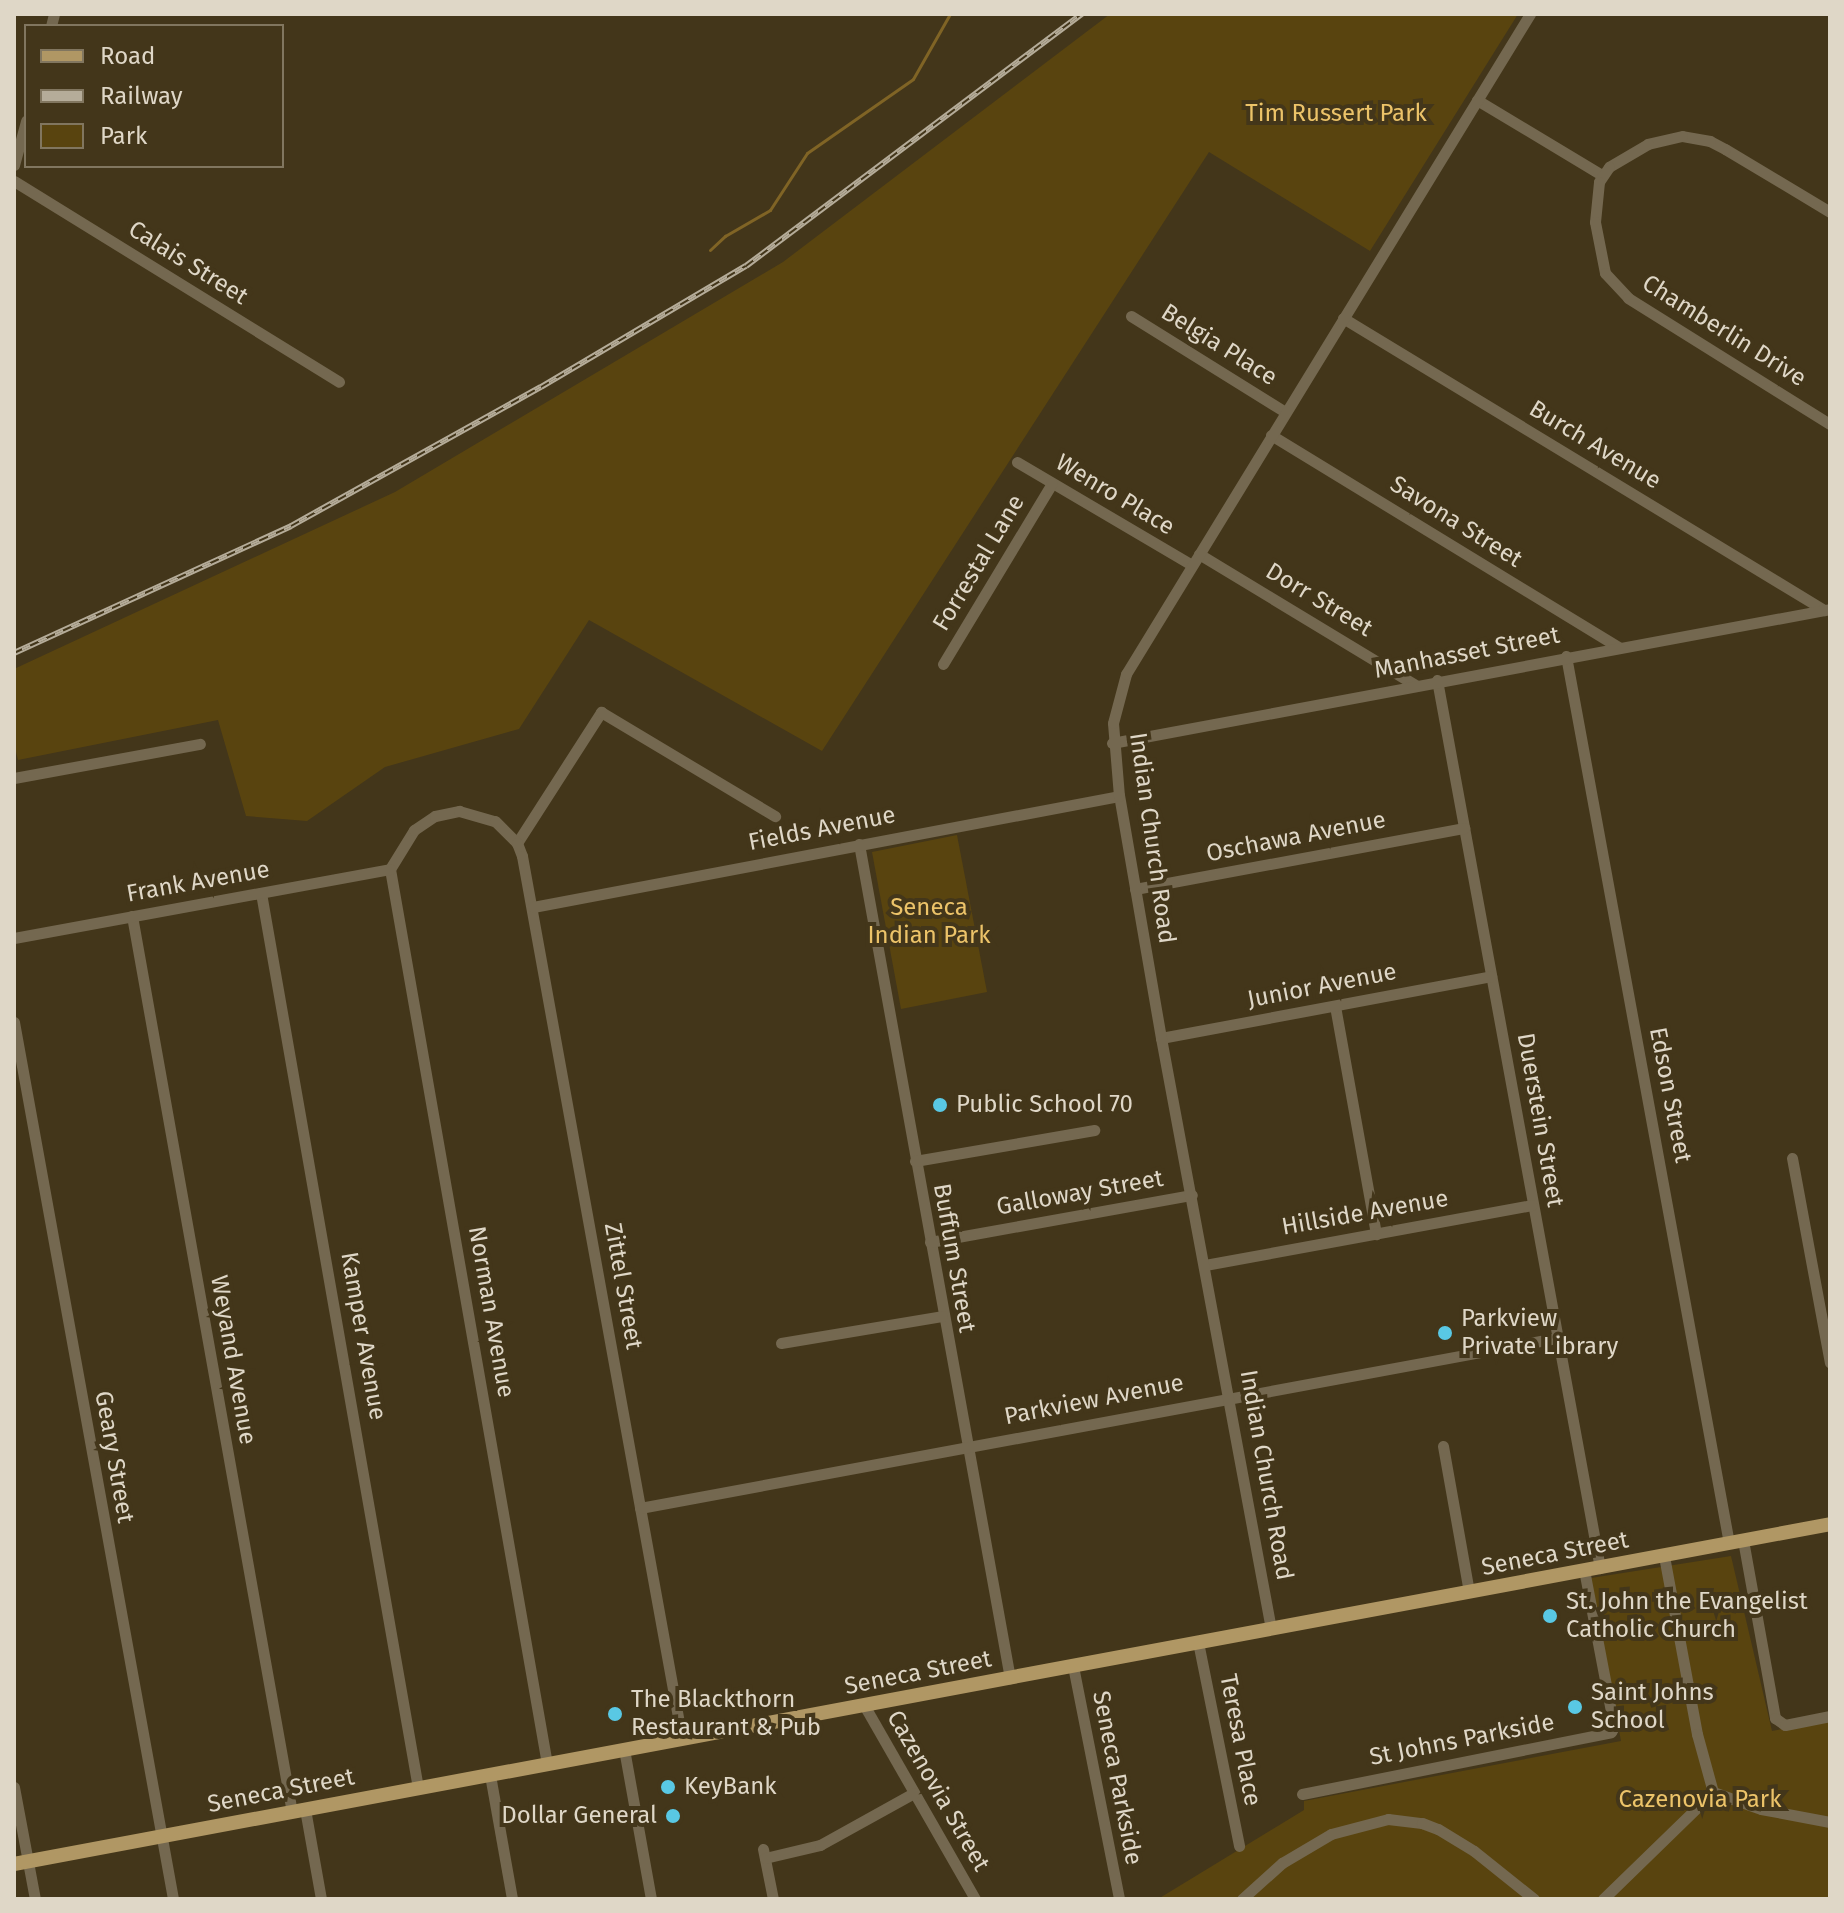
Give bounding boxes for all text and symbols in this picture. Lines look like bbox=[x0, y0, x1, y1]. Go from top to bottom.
legend bbox=[24, 24, 284, 168]
text: Road bbox=[100, 42, 155, 70]
text: Railway bbox=[100, 82, 183, 110]
park label: Tim Russert Park bbox=[1245, 100, 1427, 128]
text: Park bbox=[100, 122, 147, 150]
street label: Calais Street bbox=[123, 215, 253, 311]
street label: Chamberlin Drive bbox=[1637, 269, 1811, 393]
street label: Belgia Place bbox=[1156, 298, 1282, 392]
street label: Burch Avenue bbox=[1524, 394, 1666, 496]
street label: Wenro Place bbox=[1050, 448, 1180, 542]
street label: Savona Street bbox=[1385, 470, 1527, 574]
street label: Forrestal Lane bbox=[927, 490, 1031, 636]
street label: Dorr Street bbox=[1260, 557, 1378, 643]
street label: Manhasset Street bbox=[1372, 621, 1562, 685]
street label: Indian Church Road bbox=[1123, 731, 1181, 945]
street label: Fields Avenue bbox=[746, 801, 898, 857]
street label: Oschawa Avenue bbox=[1204, 805, 1388, 869]
street label: Frank Avenue bbox=[124, 855, 272, 909]
park label: Seneca Indian Park bbox=[868, 894, 990, 950]
street label: Junior Avenue bbox=[1245, 957, 1399, 1015]
street label: Edson Street bbox=[1643, 1025, 1697, 1165]
street label: Duerstein Street bbox=[1511, 1031, 1569, 1209]
place label: Public School 70 bbox=[956, 1091, 1133, 1119]
marker: Public School 70 bbox=[931, 1096, 949, 1114]
street label: Galloway Street bbox=[994, 1164, 1166, 1222]
street label: Buffum Street bbox=[927, 1181, 981, 1335]
street label: Hillside Avenue bbox=[1279, 1184, 1451, 1242]
street label: Zittel Street bbox=[598, 1221, 648, 1351]
street label: Norman Avenue bbox=[462, 1224, 520, 1400]
street label: Kamper Avenue bbox=[334, 1250, 392, 1422]
street label: Weyand Avenue bbox=[204, 1273, 262, 1447]
place label: Parkview Private Library bbox=[1461, 1305, 1618, 1361]
marker: Parkview Private Library bbox=[1436, 1324, 1454, 1342]
street label: Parkview Avenue bbox=[1002, 1368, 1186, 1432]
street label: Indian Church Road bbox=[1233, 1368, 1299, 1582]
street label: Geary Street bbox=[88, 1389, 140, 1525]
street label: Seneca Street bbox=[1479, 1526, 1631, 1582]
place label: St. John the Evangelist Catholic Church bbox=[1566, 1588, 1808, 1644]
marker: St. John the Evangelist Catholic Church bbox=[1541, 1607, 1559, 1625]
street label: Seneca Street bbox=[842, 1645, 994, 1701]
street label: Teresa Place bbox=[1213, 1672, 1267, 1808]
place label: Saint Johns School bbox=[1591, 1679, 1714, 1735]
place label: The Blackthorn Restaurant & Pub bbox=[631, 1686, 821, 1742]
street label: Seneca Parkside bbox=[1086, 1689, 1148, 1867]
marker: Saint Johns School bbox=[1566, 1698, 1584, 1716]
marker: The Blackthorn Restaurant & Pub bbox=[606, 1705, 624, 1723]
street label: Cazenovia Street bbox=[880, 1706, 996, 1876]
street label: St Johns Parkside bbox=[1367, 1708, 1557, 1772]
street label: Seneca Street bbox=[205, 1763, 357, 1819]
place label: KeyBank bbox=[684, 1773, 777, 1801]
marker: KeyBank bbox=[659, 1778, 677, 1796]
park label: Cazenovia Park bbox=[1619, 1786, 1781, 1814]
place label: Dollar General bbox=[501, 1802, 657, 1830]
marker: Dollar General bbox=[664, 1807, 682, 1825]

